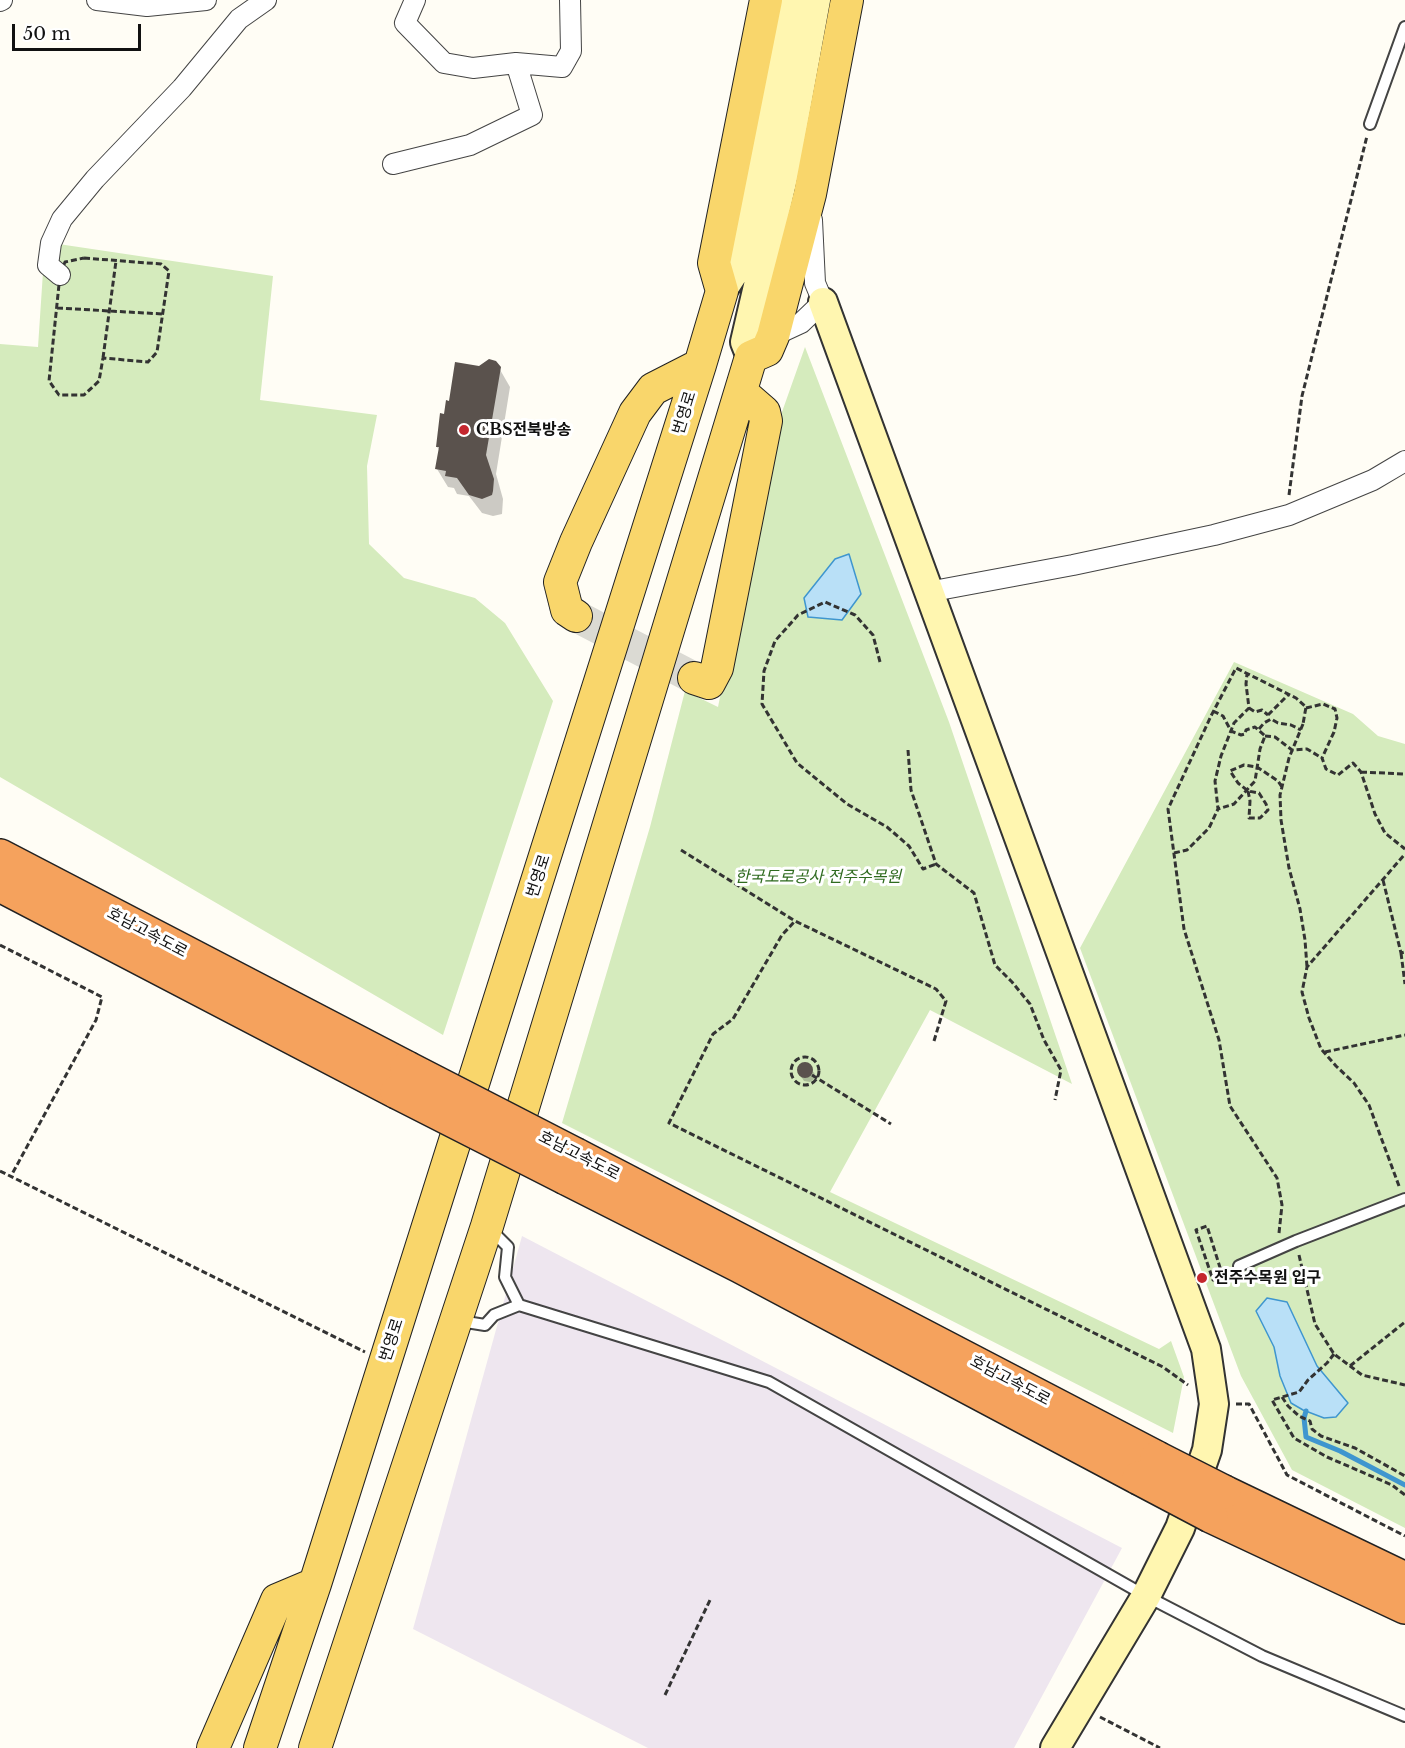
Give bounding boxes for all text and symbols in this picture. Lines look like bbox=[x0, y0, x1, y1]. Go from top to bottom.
scale bar bbox=[15, 12, 144, 50]
text: 50 m bbox=[23, 23, 71, 45]
street label: 번영로 bbox=[669, 389, 701, 437]
place label: CBS전북방송 bbox=[476, 420, 571, 440]
marker: CBS전북방송 bbox=[457, 423, 471, 437]
street label: 번영로 bbox=[523, 852, 555, 900]
park label: 한국도로공사 전주수목원 bbox=[735, 867, 901, 887]
street label: 호남고속도로 bbox=[104, 904, 190, 962]
street label: 호남고속도로 bbox=[535, 1127, 623, 1185]
place label: 전주수목원 입구 bbox=[1214, 1268, 1321, 1288]
marker: 전주수목원 입구 bbox=[1195, 1271, 1209, 1285]
street label: 번영로 bbox=[376, 1316, 408, 1364]
street label: 호남고속도로 bbox=[967, 1352, 1053, 1410]

